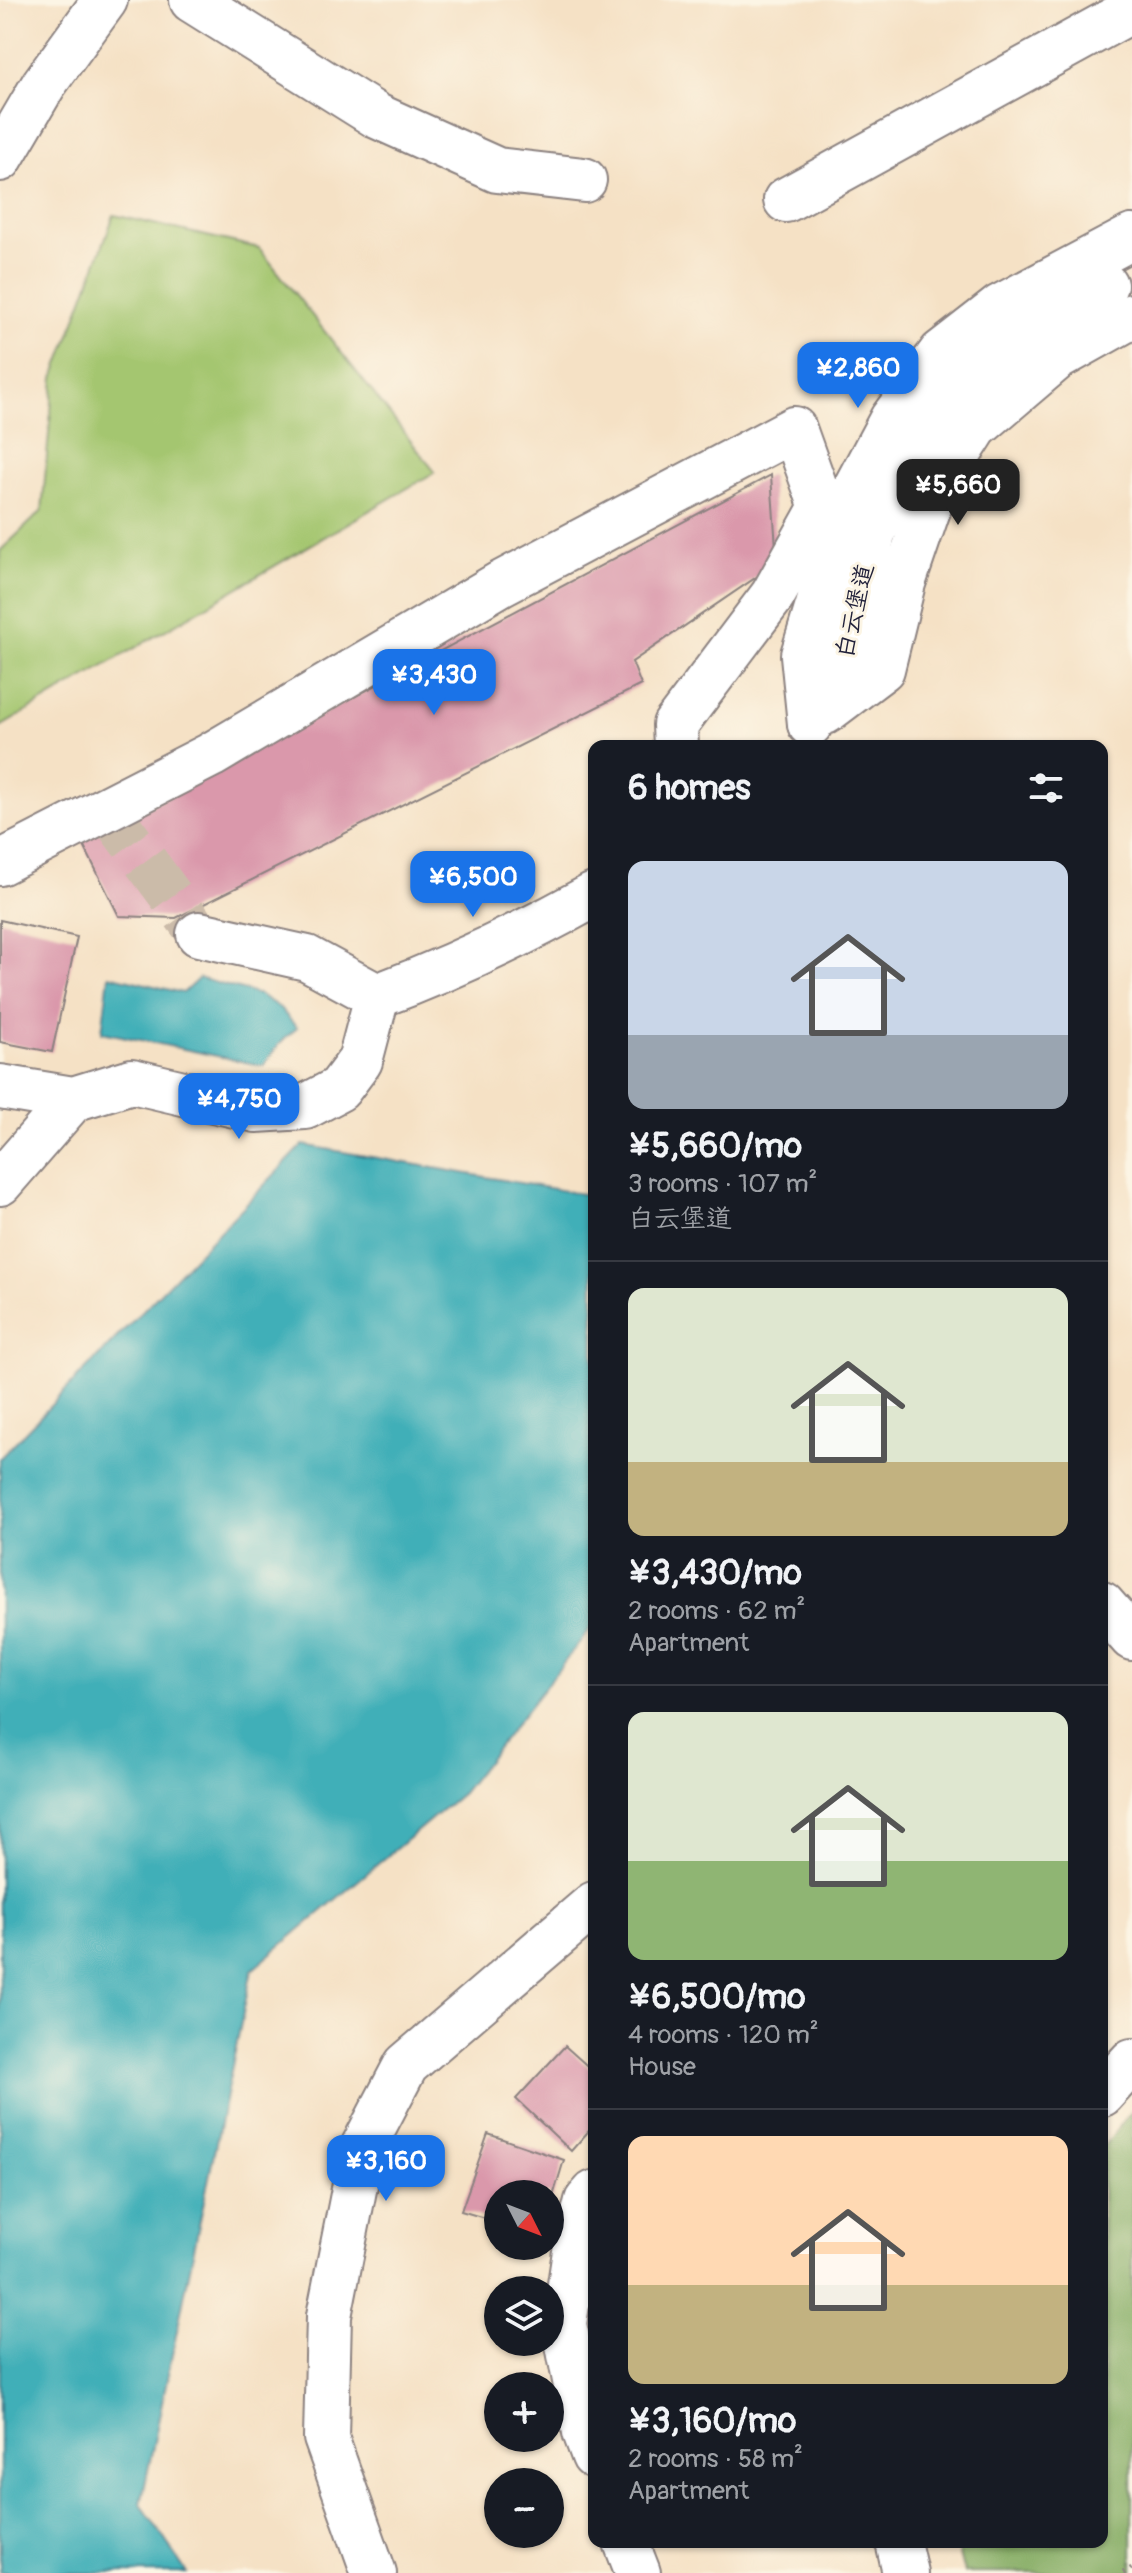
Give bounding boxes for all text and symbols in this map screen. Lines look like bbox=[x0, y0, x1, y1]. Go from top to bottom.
pin: ¥2,860 bbox=[793, 342, 923, 410]
text: ¥2,860 bbox=[815, 352, 901, 384]
pin: ¥5,660 bbox=[893, 459, 1023, 527]
text: ¥5,660 bbox=[915, 469, 1001, 501]
street label: 白云堡道 bbox=[830, 561, 880, 661]
pin: ¥3,430 bbox=[369, 649, 499, 717]
text: ¥3,430 bbox=[391, 659, 477, 691]
icon: filters bbox=[1024, 766, 1068, 810]
text: 6 homes bbox=[628, 767, 751, 810]
pin: ¥6,500 bbox=[408, 851, 538, 919]
text: ¥6,500 bbox=[428, 861, 518, 893]
icon: home bbox=[776, 913, 920, 1057]
pin: ¥4,750 bbox=[174, 1073, 304, 1141]
text: ¥4,750 bbox=[196, 1083, 282, 1115]
text: ¥5,660/mo bbox=[628, 1125, 802, 1168]
text: 3 rooms · 107 m² bbox=[628, 1168, 817, 1200]
text: 白云堡道 bbox=[628, 1203, 732, 1235]
icon: home bbox=[776, 1340, 920, 1484]
text: ¥3,430/mo bbox=[628, 1552, 802, 1595]
text: 2 rooms · 62 m² bbox=[628, 1595, 805, 1627]
text: Apartment bbox=[628, 1627, 749, 1659]
icon: home bbox=[776, 1764, 920, 1908]
text: ¥6,500/mo bbox=[628, 1976, 806, 2019]
text: 4 rooms · 120 m² bbox=[628, 2019, 819, 2051]
text: House bbox=[628, 2051, 696, 2083]
pin: ¥3,160 bbox=[321, 2135, 451, 2203]
text: ¥3,160 bbox=[345, 2145, 427, 2177]
north arrow bbox=[484, 2180, 564, 2260]
map controls bbox=[484, 2180, 564, 2548]
icon: home bbox=[776, 2188, 920, 2332]
button: layers bbox=[484, 2276, 564, 2356]
button: + bbox=[484, 2372, 564, 2452]
text: ¥3,160/mo bbox=[628, 2400, 796, 2443]
text: 2 rooms · 58 m² bbox=[628, 2443, 803, 2475]
button: − bbox=[484, 2468, 564, 2548]
text: Apartment bbox=[628, 2475, 749, 2507]

